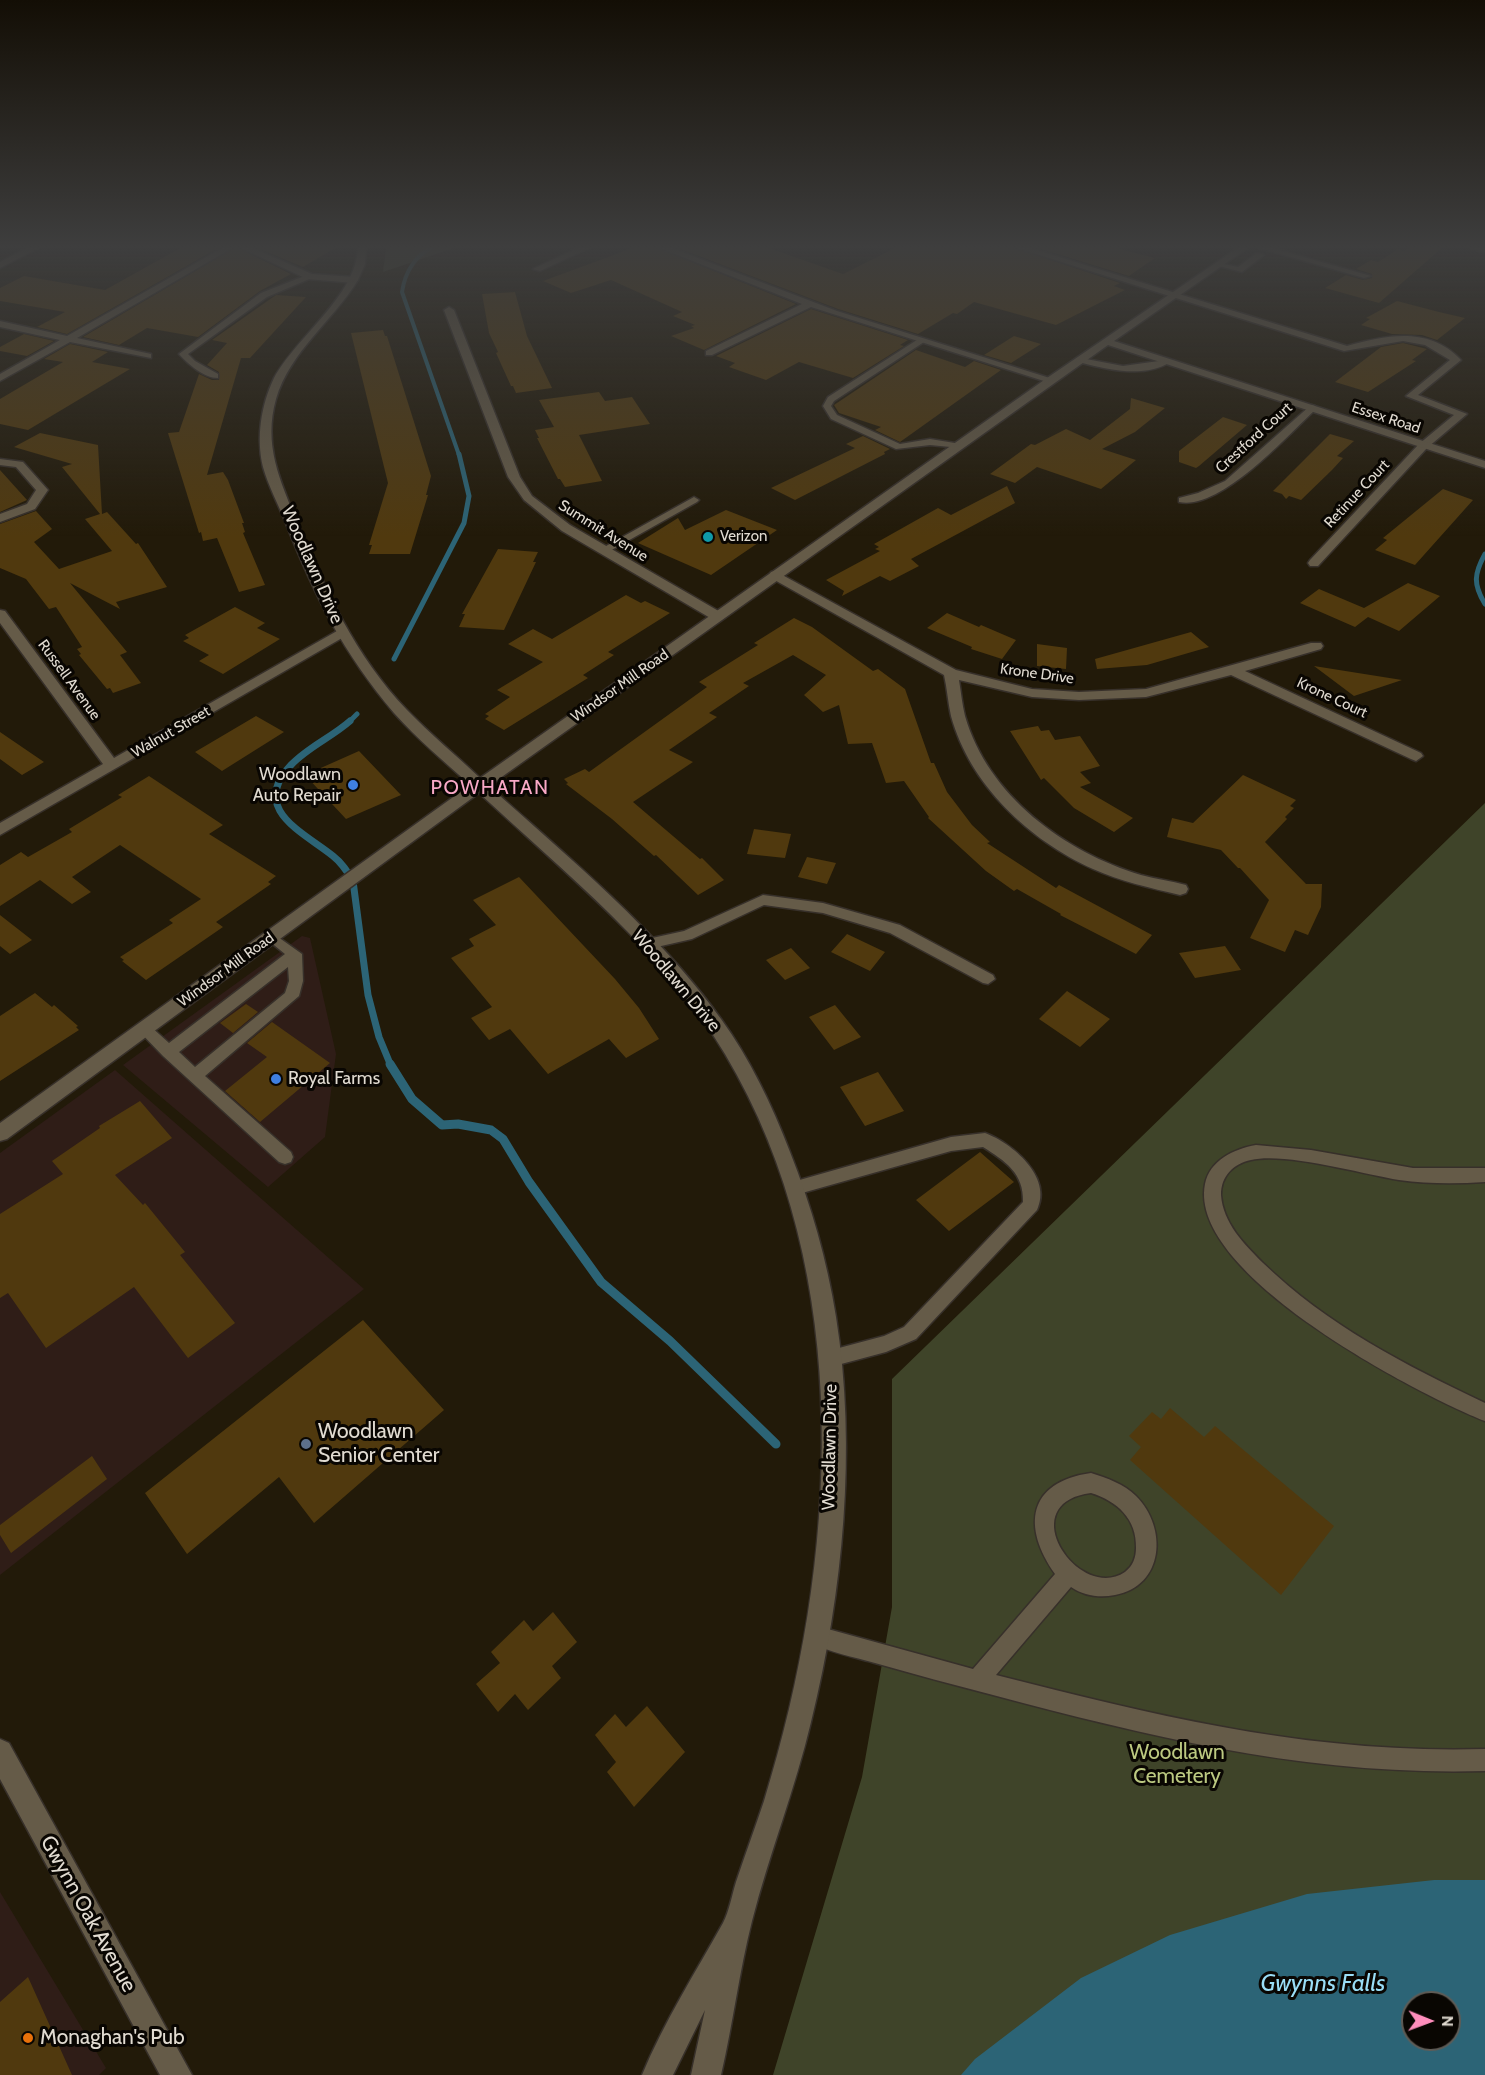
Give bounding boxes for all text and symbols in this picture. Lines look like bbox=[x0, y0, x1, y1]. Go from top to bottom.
street label: Essex Road bbox=[1349, 398, 1423, 438]
street label: Crestford Court bbox=[1212, 399, 1296, 477]
street label: Retinue Court bbox=[1321, 456, 1393, 532]
street label: Summit Avenue bbox=[555, 496, 651, 566]
street label: Woodlawn Drive bbox=[276, 503, 348, 627]
place label: Verizon bbox=[720, 528, 767, 546]
marker: Verizon bbox=[701, 530, 715, 544]
street label: Russell Avenue bbox=[34, 636, 104, 724]
street label: Windsor Mill Road bbox=[568, 646, 672, 726]
street label: Krone Drive bbox=[999, 660, 1075, 688]
street label: Krone Court bbox=[1294, 674, 1370, 722]
street label: Walnut Street bbox=[129, 702, 213, 762]
place label: Woodlawn Auto Repair bbox=[253, 764, 341, 806]
district label: POWHATAN bbox=[431, 776, 549, 800]
marker: Woodlawn Auto Repair bbox=[346, 778, 360, 792]
street label: Woodlawn Drive bbox=[627, 926, 725, 1036]
street label: Windsor Mill Road bbox=[174, 929, 278, 1011]
place label: Royal Farms bbox=[288, 1068, 380, 1090]
marker: Royal Farms bbox=[269, 1072, 283, 1086]
street label: Woodlawn Drive bbox=[818, 1384, 842, 1510]
place label: Woodlawn Senior Center bbox=[318, 1419, 439, 1469]
marker: Woodlawn Senior Center bbox=[299, 1437, 313, 1451]
park label: Woodlawn Cemetery bbox=[1129, 1740, 1225, 1790]
street label: Gwynn Oak Avenue bbox=[35, 1831, 141, 1997]
water label: Gwynns Falls bbox=[1261, 1970, 1385, 1998]
north arrow bbox=[1401, 1991, 1461, 2051]
text: N bbox=[1438, 2015, 1457, 2027]
place label: Monaghan's Pub bbox=[40, 2025, 185, 2051]
marker: Monaghan's Pub bbox=[21, 2031, 35, 2045]

